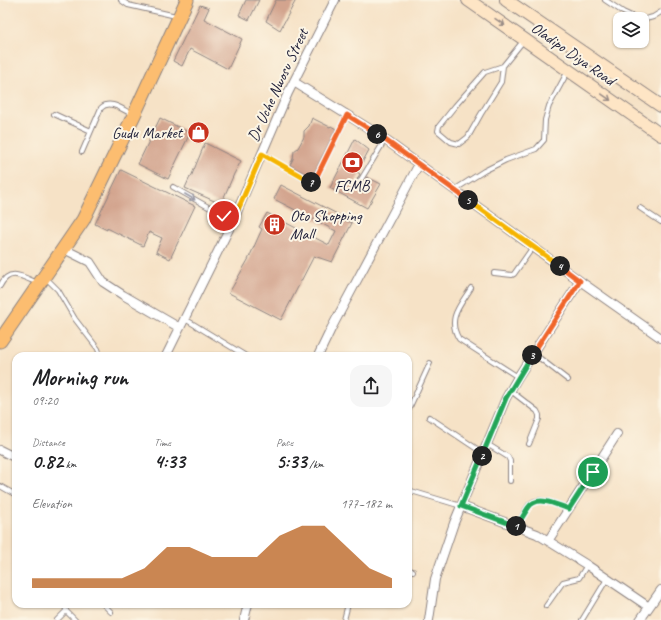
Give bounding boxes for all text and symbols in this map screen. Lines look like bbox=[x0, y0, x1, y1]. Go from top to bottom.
map controls bbox=[613, 12, 649, 48]
button: layers bbox=[613, 12, 649, 48]
one-way arrow bbox=[494, 18, 505, 26]
street label: Oladipo Diya Road bbox=[527, 18, 621, 92]
street label: Dr Uche Nwosu Street bbox=[243, 24, 314, 145]
one-way arrow bbox=[600, 93, 611, 101]
shop icon: Gudu Market bbox=[185, 120, 211, 146]
place label: Gudu Market bbox=[112, 123, 184, 143]
pin: 6 bbox=[367, 124, 387, 144]
text: 6 bbox=[374, 127, 380, 141]
bank icon: FCMB bbox=[339, 150, 365, 176]
pin: 7 bbox=[301, 172, 321, 192]
text: 7 bbox=[309, 175, 313, 189]
place label: FCMB bbox=[335, 176, 371, 196]
pin: 5 bbox=[458, 190, 478, 210]
one-way arrow bbox=[184, 193, 196, 201]
text: 5 bbox=[466, 193, 470, 207]
pin bbox=[207, 199, 241, 233]
icon: check bbox=[213, 205, 235, 227]
place label: Oto Shopping Mall bbox=[290, 206, 363, 244]
building icon: Oto Shopping Mall bbox=[262, 212, 288, 238]
pin: 4 bbox=[550, 256, 570, 276]
text: 4 bbox=[558, 259, 562, 273]
pin: 3 bbox=[522, 345, 542, 365]
text: 3 bbox=[530, 348, 534, 362]
text: Morning run bbox=[32, 364, 128, 392]
button: share bbox=[350, 365, 392, 407]
text: 09:20 bbox=[32, 393, 58, 409]
text: Distance bbox=[32, 435, 65, 449]
text: Time bbox=[154, 435, 171, 449]
text: Pace bbox=[276, 435, 293, 449]
pin: 2 bbox=[472, 446, 492, 466]
text: 0.82 bbox=[32, 449, 63, 474]
text: 4:33 bbox=[154, 449, 185, 474]
text: 5:33 bbox=[276, 449, 307, 474]
text: 2 bbox=[480, 449, 484, 463]
pin bbox=[576, 455, 610, 489]
text: km bbox=[63, 457, 76, 471]
text: /km bbox=[307, 457, 324, 471]
icon: arrive bbox=[582, 461, 604, 483]
text: Elevation bbox=[32, 496, 72, 512]
text: 177–182 m bbox=[341, 496, 392, 512]
pin: 1 bbox=[506, 516, 526, 536]
text: 1 bbox=[514, 519, 518, 533]

